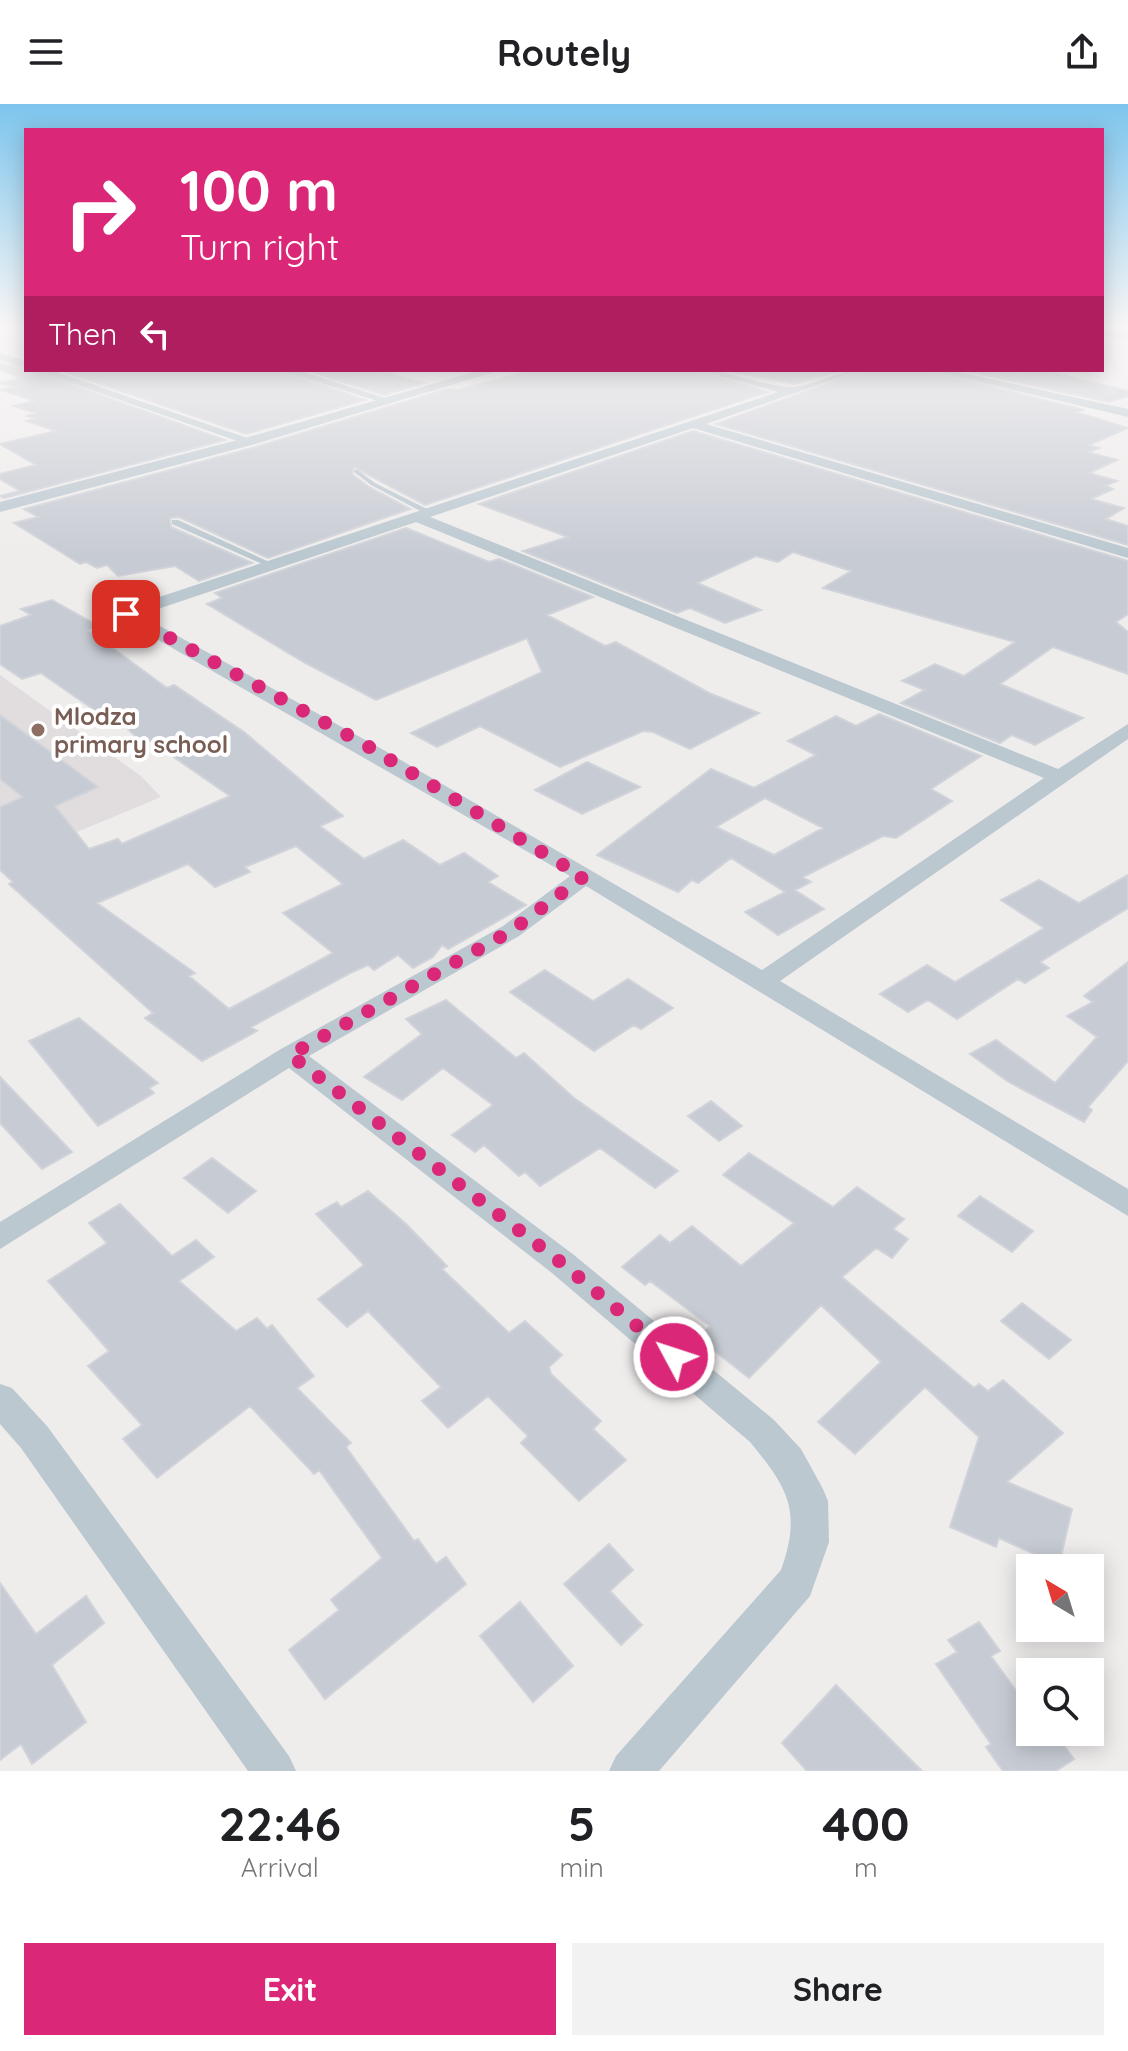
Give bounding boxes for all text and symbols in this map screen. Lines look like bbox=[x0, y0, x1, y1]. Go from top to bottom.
icon: menu bbox=[24, 30, 68, 74]
text: Routely bbox=[497, 30, 631, 75]
icon: share bbox=[1060, 30, 1104, 74]
text: 100 m bbox=[180, 155, 338, 225]
icon: right bbox=[48, 160, 152, 264]
text: Turn right bbox=[180, 224, 339, 269]
icon: left bbox=[133, 312, 177, 356]
text: Then bbox=[48, 315, 117, 353]
pin bbox=[92, 580, 160, 648]
icon: arrive bbox=[104, 592, 148, 636]
place label: Mlodza primary school bbox=[54, 701, 228, 759]
marker: Mlodza primary school bbox=[29, 721, 47, 739]
position arrow bbox=[632, 1315, 716, 1399]
north arrow bbox=[1016, 1554, 1104, 1642]
map controls bbox=[1016, 1554, 1104, 1746]
button: search bbox=[1016, 1658, 1104, 1746]
text: 22:46 bbox=[219, 1793, 341, 1853]
text: 5 bbox=[568, 1793, 595, 1853]
text: 400 bbox=[822, 1793, 909, 1853]
text: Arrival bbox=[241, 1851, 319, 1884]
text: min bbox=[560, 1851, 604, 1884]
text: m bbox=[854, 1851, 878, 1884]
button: Exit bbox=[24, 1943, 556, 2035]
button: Share bbox=[572, 1943, 1104, 2035]

